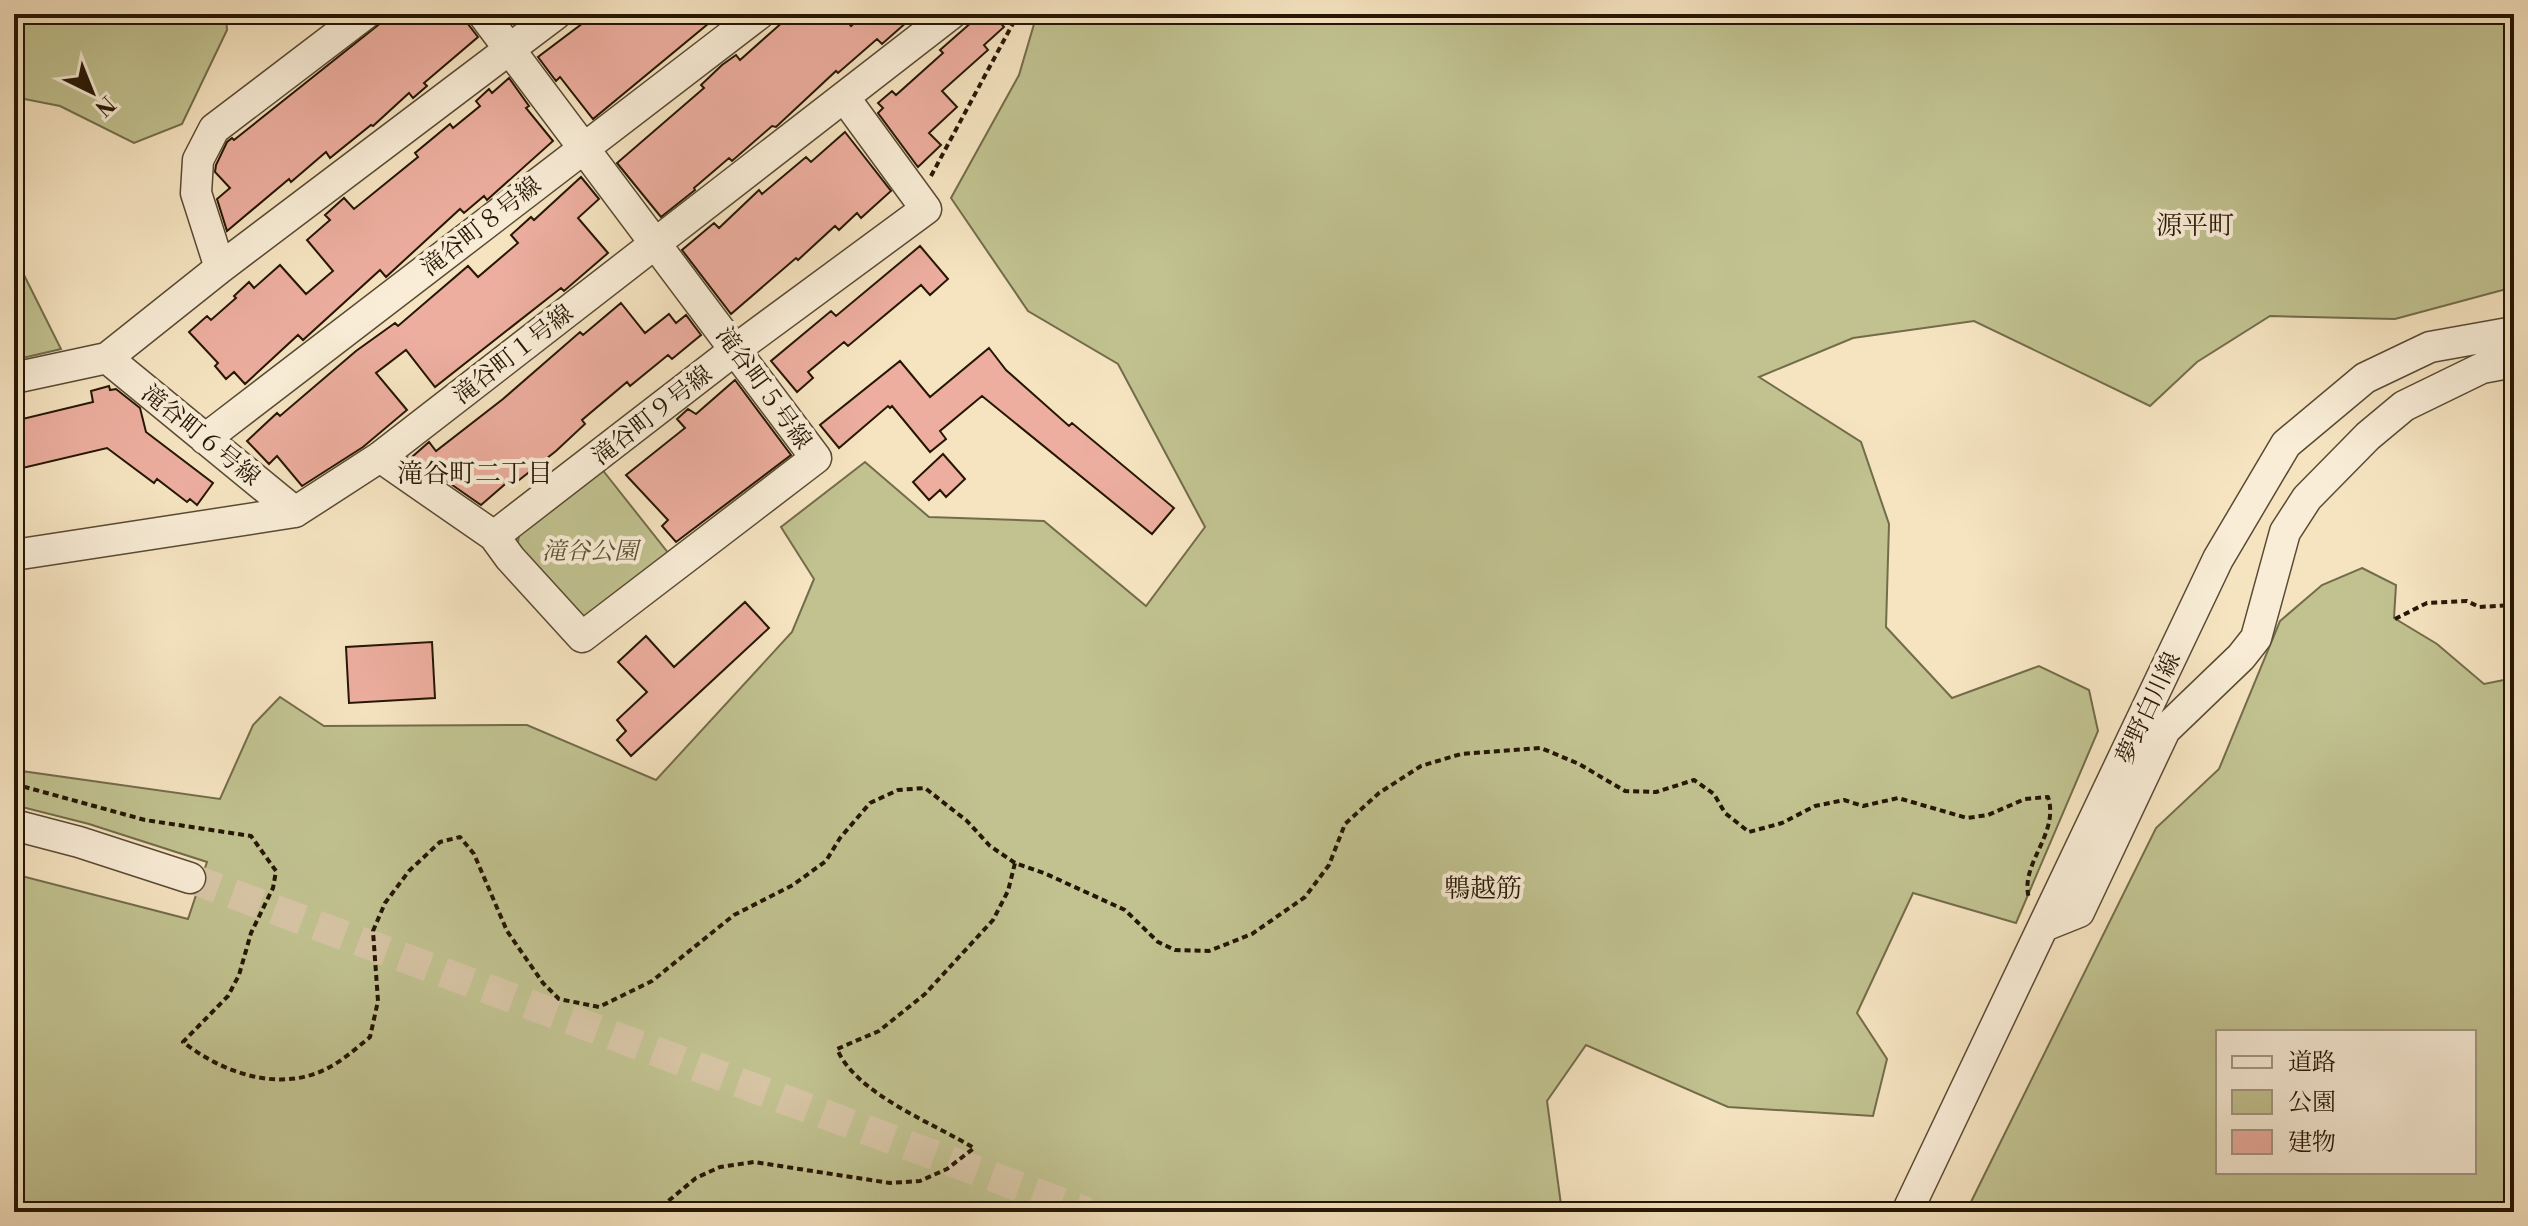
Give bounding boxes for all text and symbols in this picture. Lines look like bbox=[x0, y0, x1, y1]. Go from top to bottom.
north arrow bbox=[52, 52, 132, 132]
text: N bbox=[89, 90, 120, 122]
street label: 滝谷町８号線 bbox=[416, 171, 548, 283]
district label: 源平町 bbox=[2156, 210, 2234, 242]
street label: 滝谷町１号線 bbox=[448, 299, 580, 411]
street label: 滝谷町５号線 bbox=[709, 322, 818, 456]
street label: 滝谷町９号線 bbox=[587, 360, 719, 472]
street label: 滝谷町６号線 bbox=[135, 379, 266, 493]
district label: 滝谷町二丁目 bbox=[397, 458, 553, 490]
park label: 滝谷公園 bbox=[542, 537, 642, 567]
street label: 夢野白川線 bbox=[2110, 648, 2188, 769]
district label: 鵯越筋 bbox=[1444, 873, 1522, 905]
legend bbox=[2216, 1030, 2476, 1174]
text: 道路 bbox=[2288, 1048, 2336, 1078]
text: 公園 bbox=[2288, 1088, 2336, 1118]
text: 建物 bbox=[2288, 1128, 2336, 1158]

